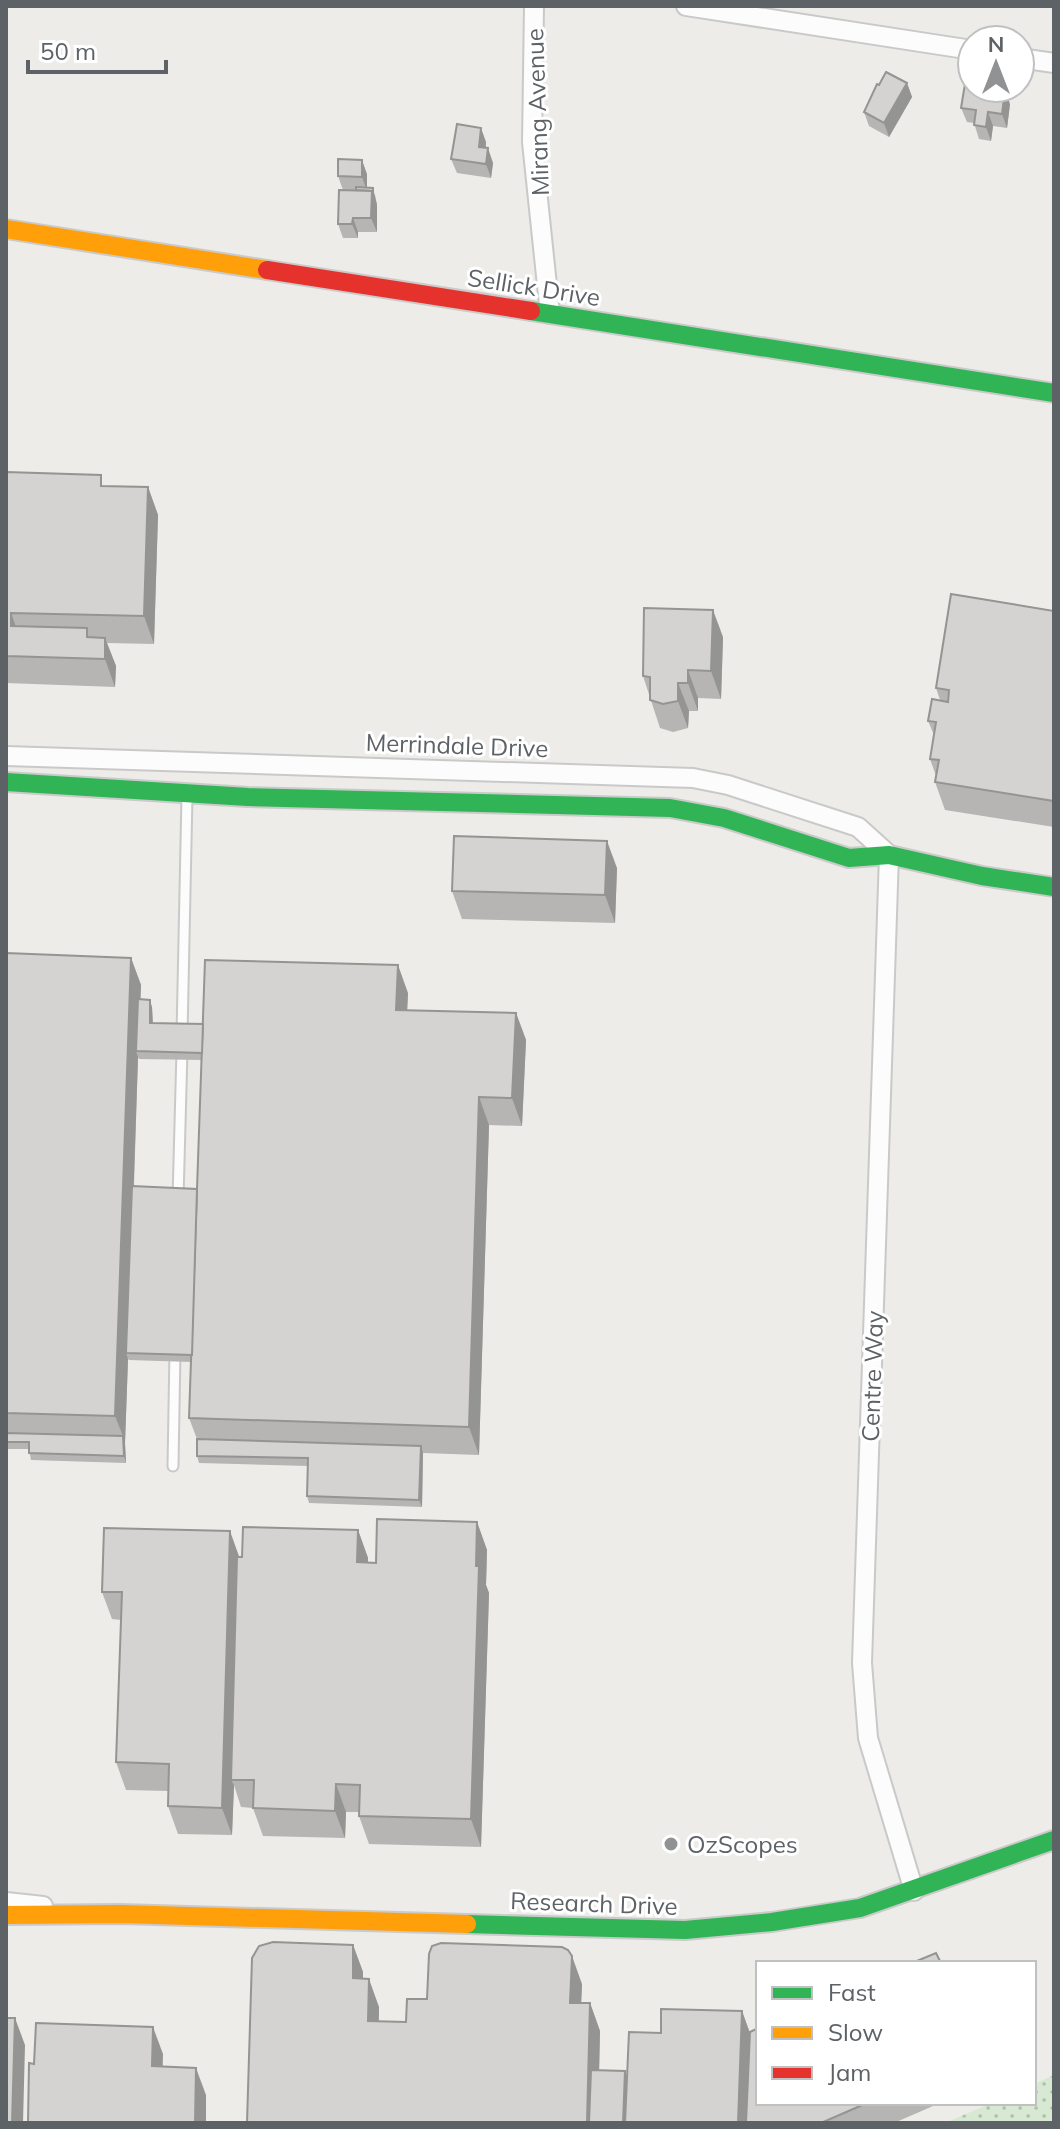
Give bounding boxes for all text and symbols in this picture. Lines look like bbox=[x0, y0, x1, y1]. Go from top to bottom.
scale bar bbox=[28, 24, 166, 74]
north arrow bbox=[956, 24, 1036, 104]
street label: Mirang Avenue bbox=[519, 28, 555, 196]
text: N bbox=[988, 30, 1004, 58]
text: 50 m bbox=[40, 36, 96, 66]
street label: Sellick Drive bbox=[466, 262, 602, 312]
street label: Merrindale Drive bbox=[365, 727, 549, 763]
street label: Centre Way bbox=[855, 1310, 889, 1442]
place label: OzScopes bbox=[687, 1829, 798, 1859]
marker: OzScopes bbox=[662, 1835, 680, 1853]
street label: Research Drive bbox=[510, 1885, 678, 1921]
legend bbox=[756, 1961, 1036, 2105]
text: Fast bbox=[828, 1977, 876, 2007]
text: Slow bbox=[828, 2017, 883, 2047]
text: Jam bbox=[828, 2057, 871, 2087]

